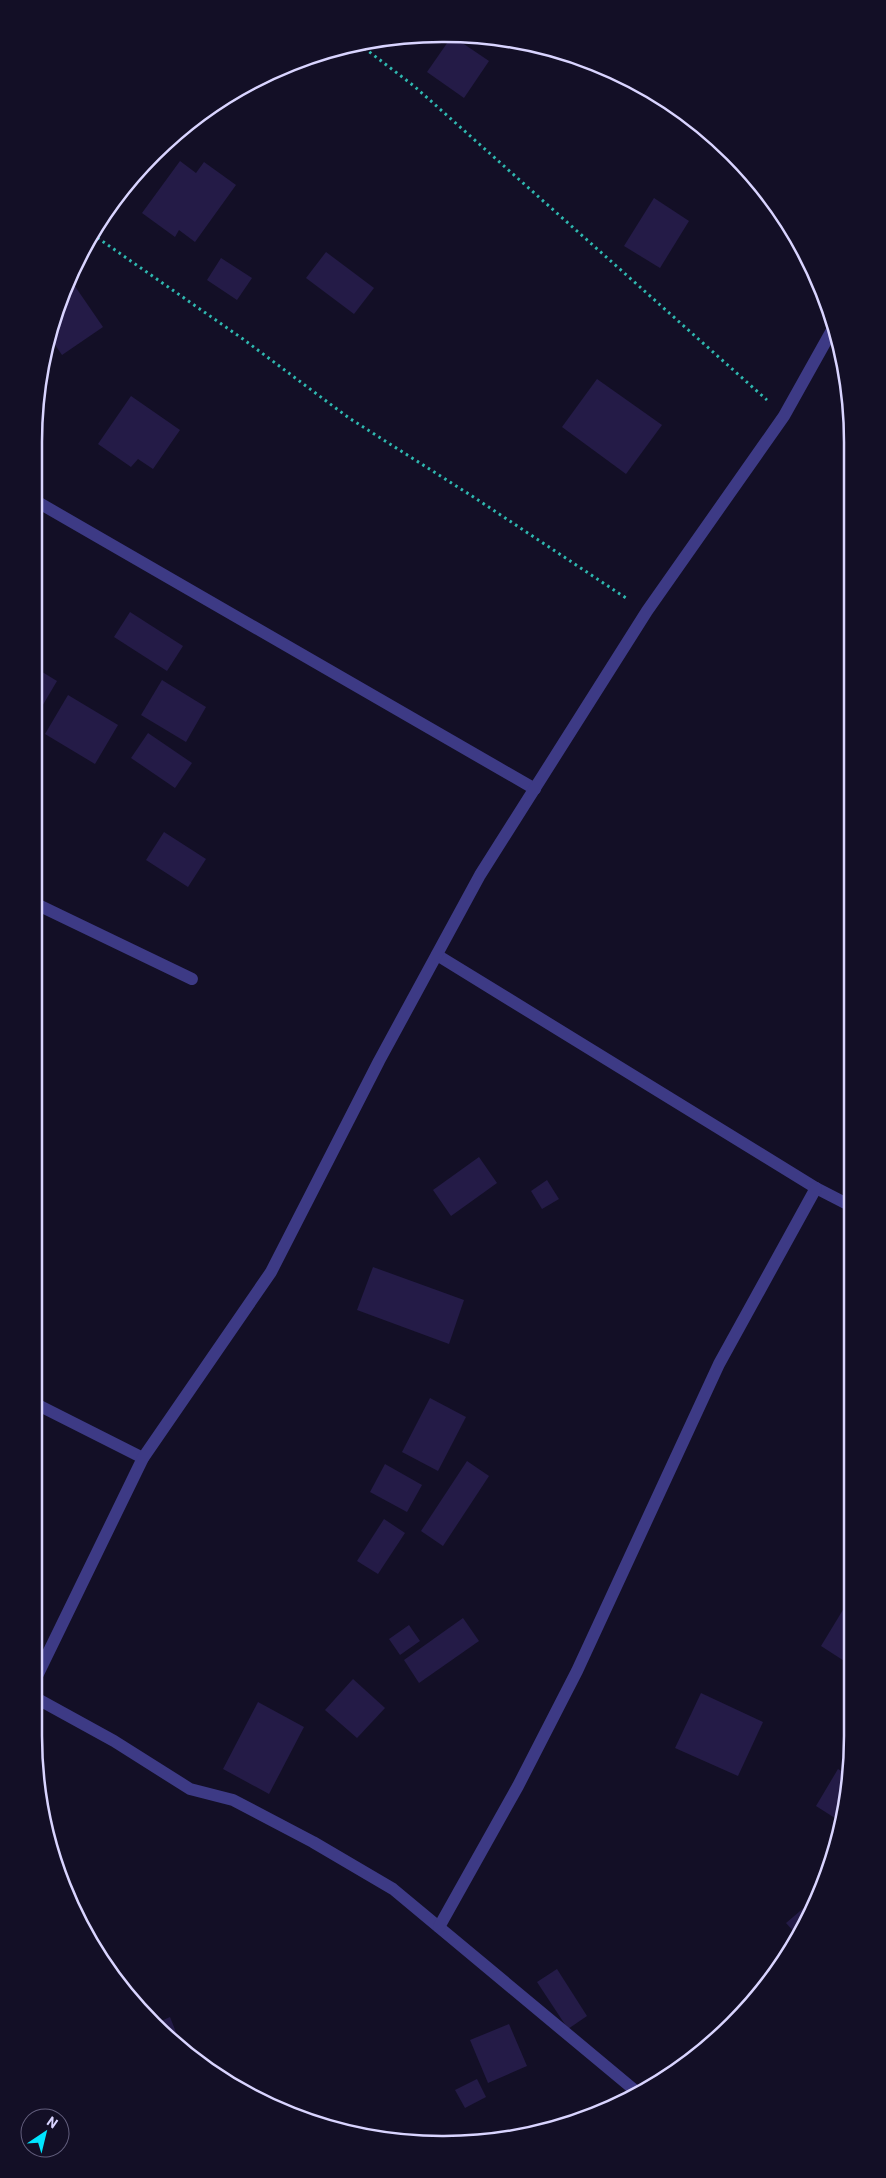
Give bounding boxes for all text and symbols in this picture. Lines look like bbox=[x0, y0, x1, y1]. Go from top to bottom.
north arrow bbox=[20, 2108, 70, 2158]
text: N bbox=[44, 2112, 61, 2132]

